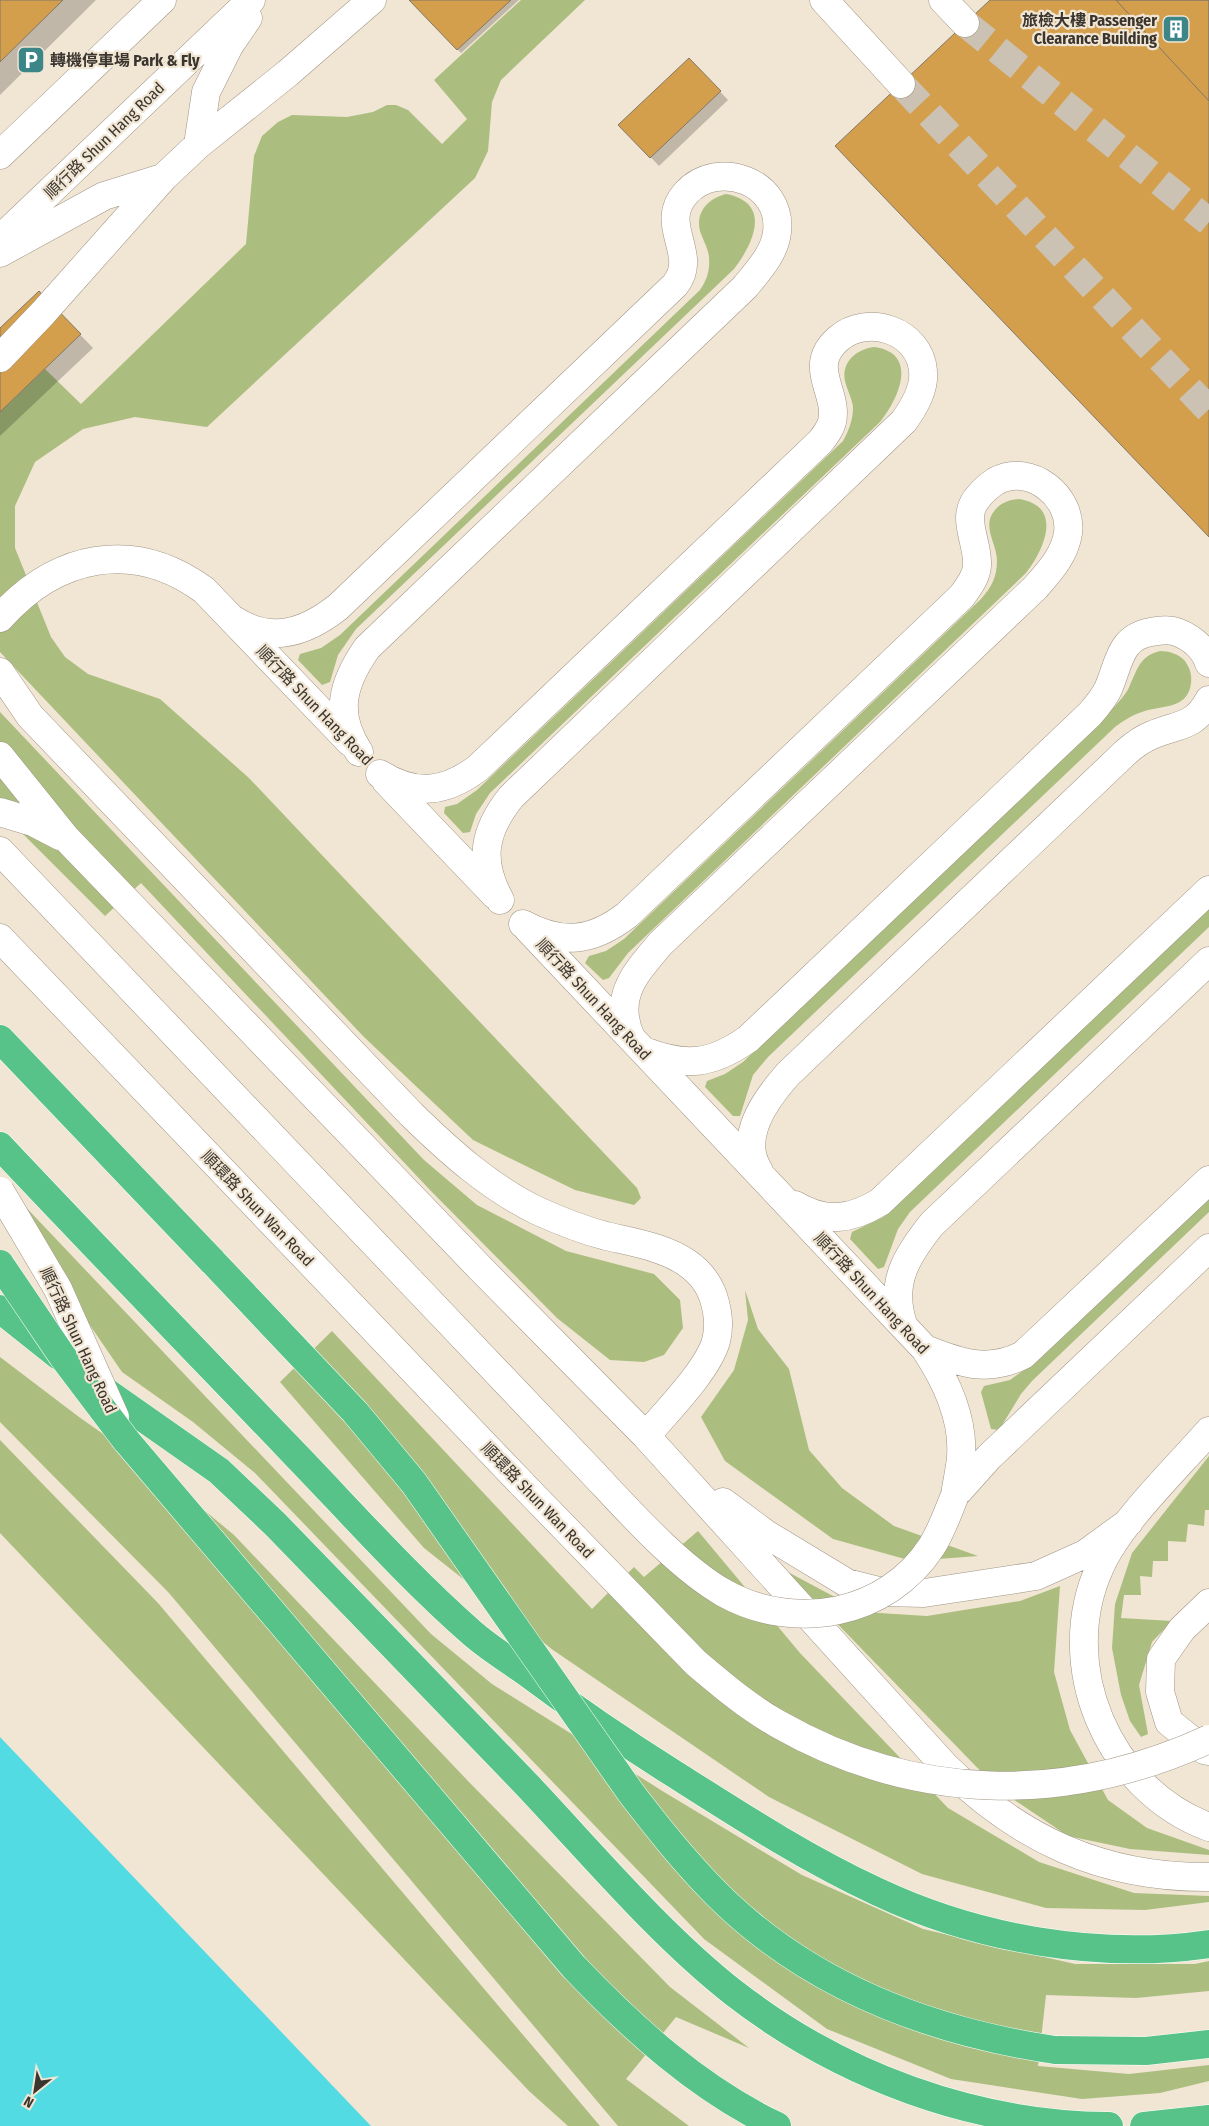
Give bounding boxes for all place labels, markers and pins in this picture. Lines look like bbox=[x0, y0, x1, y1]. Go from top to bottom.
place label: 旅檢大樓 Passenger Clearance Building bbox=[1022, 11, 1157, 48]
building icon: 旅檢大樓 Passenger Clearance Building bbox=[1161, 14, 1191, 44]
parking icon: 轉機停車場 Park & Fly bbox=[16, 45, 46, 75]
place label: 轉機停車場 Park & Fly bbox=[50, 51, 200, 70]

